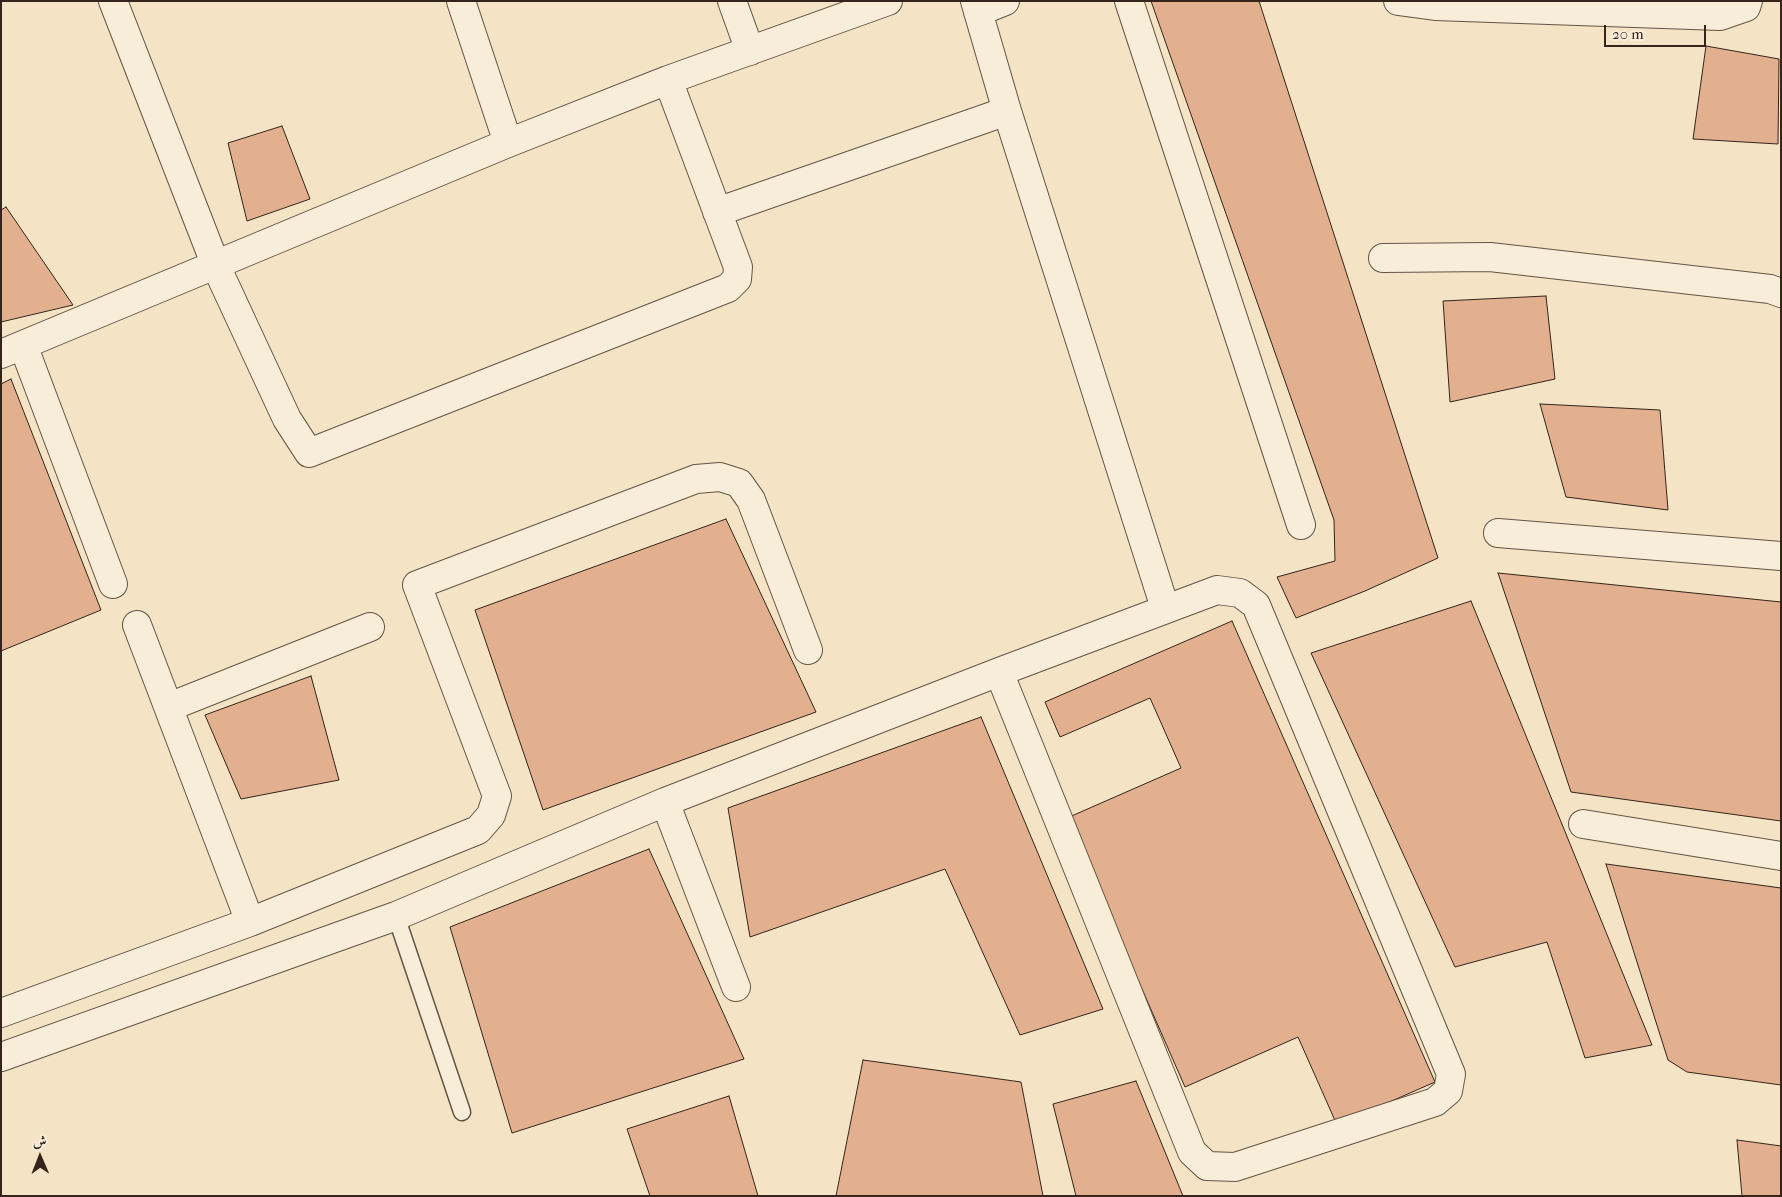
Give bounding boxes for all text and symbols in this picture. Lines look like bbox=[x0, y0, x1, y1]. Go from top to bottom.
scale bar bbox=[1607, 15, 1710, 47]
text: 20 m bbox=[1612, 25, 1644, 43]
north arrow bbox=[15, 1132, 65, 1182]
text: ش bbox=[33, 1133, 47, 1150]

